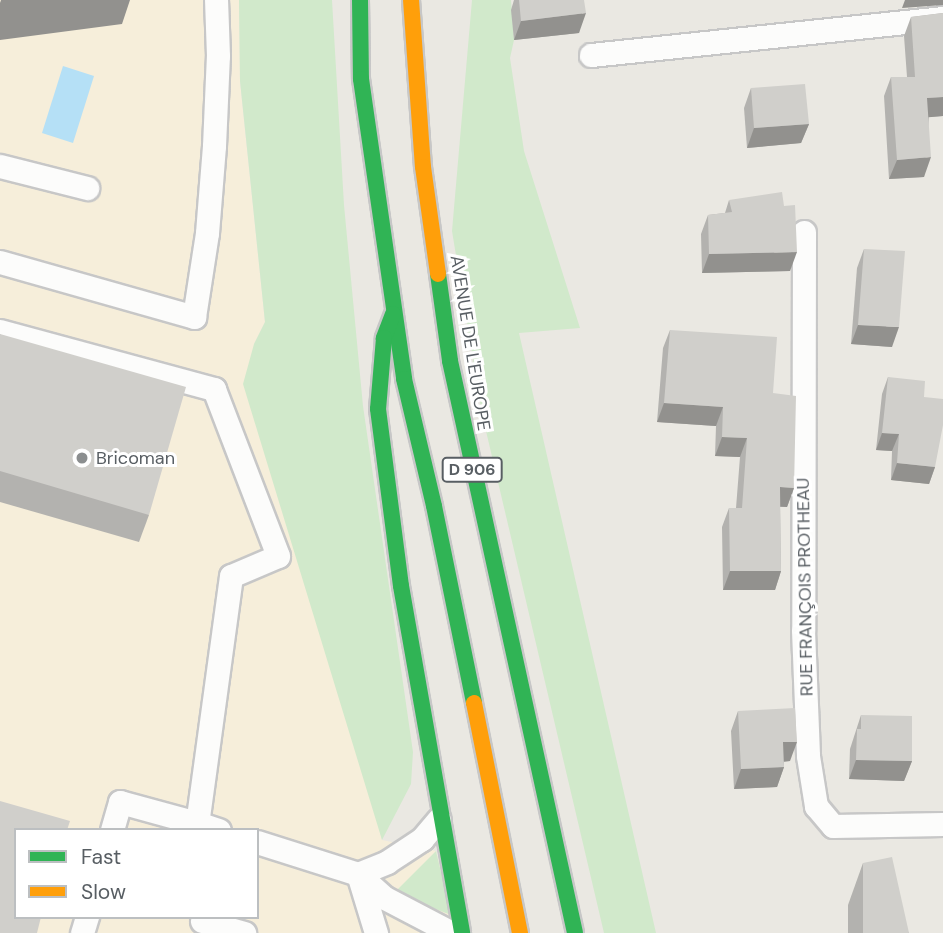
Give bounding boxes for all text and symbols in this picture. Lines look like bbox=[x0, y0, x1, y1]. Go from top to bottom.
street label: AVENUE DE L'EUROPE bbox=[445, 254, 495, 432]
place label: Bricoman bbox=[96, 447, 175, 469]
marker: Bricoman bbox=[74, 450, 90, 466]
road number: D 906 bbox=[440, 457, 504, 482]
street label: RUE FRANÇOIS PROTHEAU bbox=[792, 478, 818, 696]
legend bbox=[14, 828, 259, 919]
text: Fast bbox=[81, 843, 121, 871]
text: Slow bbox=[81, 878, 126, 906]

